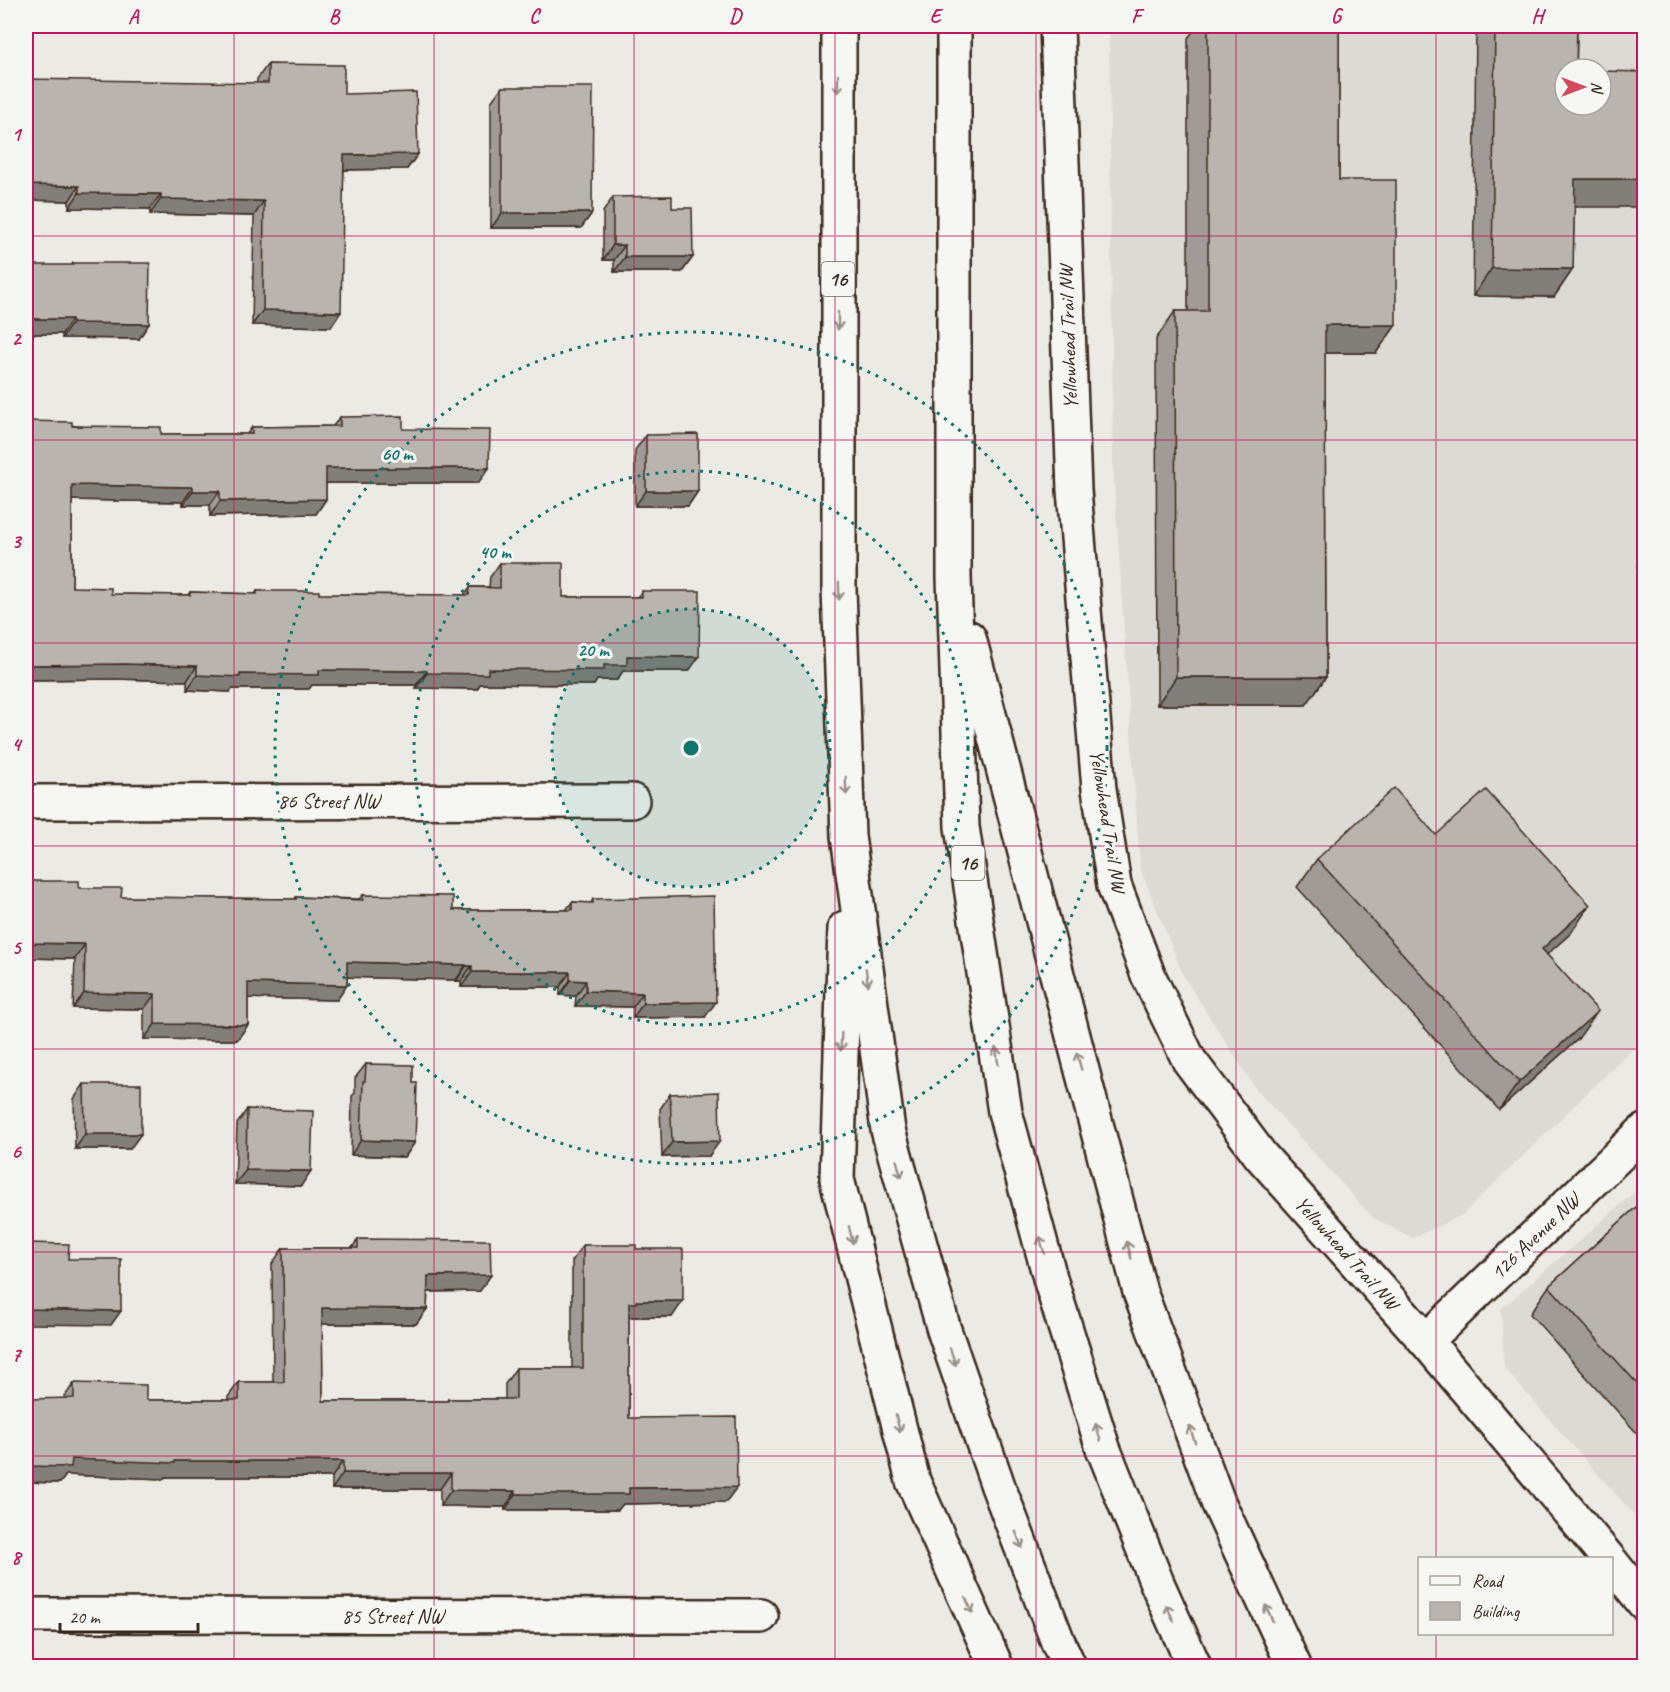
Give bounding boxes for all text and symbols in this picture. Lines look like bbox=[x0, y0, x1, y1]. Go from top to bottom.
text: A bbox=[128, 4, 140, 29]
text: B bbox=[329, 4, 341, 29]
text: C bbox=[529, 4, 541, 29]
text: D bbox=[729, 4, 743, 29]
text: E bbox=[930, 4, 944, 29]
text: F bbox=[1131, 4, 1145, 29]
text: G bbox=[1331, 4, 1344, 29]
text: H bbox=[1531, 4, 1546, 29]
north arrow bbox=[1553, 57, 1613, 117]
one-way arrow bbox=[832, 73, 844, 93]
text: N bbox=[1587, 82, 1607, 95]
text: 1 bbox=[12, 122, 23, 147]
street label: Yellowhead Trail NW bbox=[1052, 261, 1084, 410]
road number: 16 bbox=[822, 262, 854, 296]
one-way arrow bbox=[832, 310, 844, 330]
text: 2 bbox=[12, 326, 23, 351]
text: 60 m bbox=[381, 443, 414, 465]
text: 3 bbox=[12, 529, 23, 554]
text: 40 m bbox=[480, 541, 512, 563]
one-way arrow bbox=[833, 581, 845, 601]
text: 20 m bbox=[578, 639, 610, 661]
text: 4 bbox=[12, 732, 24, 757]
centre of rings bbox=[681, 738, 701, 758]
street label: Yellowhead Trail NW bbox=[1084, 748, 1133, 897]
one-way arrow bbox=[841, 776, 852, 796]
street label: 86 Street NW bbox=[278, 788, 382, 814]
road number: 16 bbox=[952, 846, 984, 880]
text: 5 bbox=[12, 935, 23, 960]
one-way arrow bbox=[862, 967, 873, 987]
one-way arrow bbox=[836, 1031, 847, 1051]
one-way arrow bbox=[991, 1046, 1002, 1066]
one-way arrow bbox=[1073, 1052, 1085, 1071]
text: 6 bbox=[11, 1139, 22, 1164]
one-way arrow bbox=[894, 1160, 905, 1179]
street label: 126 Avenue NW bbox=[1485, 1186, 1587, 1285]
street label: Yellowhead Trail NW bbox=[1289, 1191, 1407, 1318]
one-way arrow bbox=[845, 1225, 857, 1244]
one-way arrow bbox=[1035, 1236, 1047, 1255]
one-way arrow bbox=[1122, 1241, 1134, 1260]
text: 7 bbox=[12, 1342, 23, 1367]
one-way arrow bbox=[948, 1347, 959, 1366]
one-way arrow bbox=[893, 1414, 905, 1433]
one-way arrow bbox=[1092, 1423, 1103, 1442]
one-way arrow bbox=[1186, 1425, 1197, 1444]
one-way arrow bbox=[1014, 1531, 1025, 1549]
text: 8 bbox=[12, 1545, 24, 1570]
legend bbox=[1418, 1557, 1613, 1635]
text: Road bbox=[1472, 1570, 1505, 1592]
scale bar bbox=[60, 1596, 198, 1634]
one-way arrow bbox=[963, 1596, 975, 1614]
text: Building bbox=[1472, 1600, 1521, 1622]
street label: 85 Street NW bbox=[342, 1603, 446, 1629]
one-way arrow bbox=[1164, 1605, 1175, 1623]
one-way arrow bbox=[1263, 1605, 1274, 1623]
text: 20 m bbox=[69, 1606, 102, 1628]

